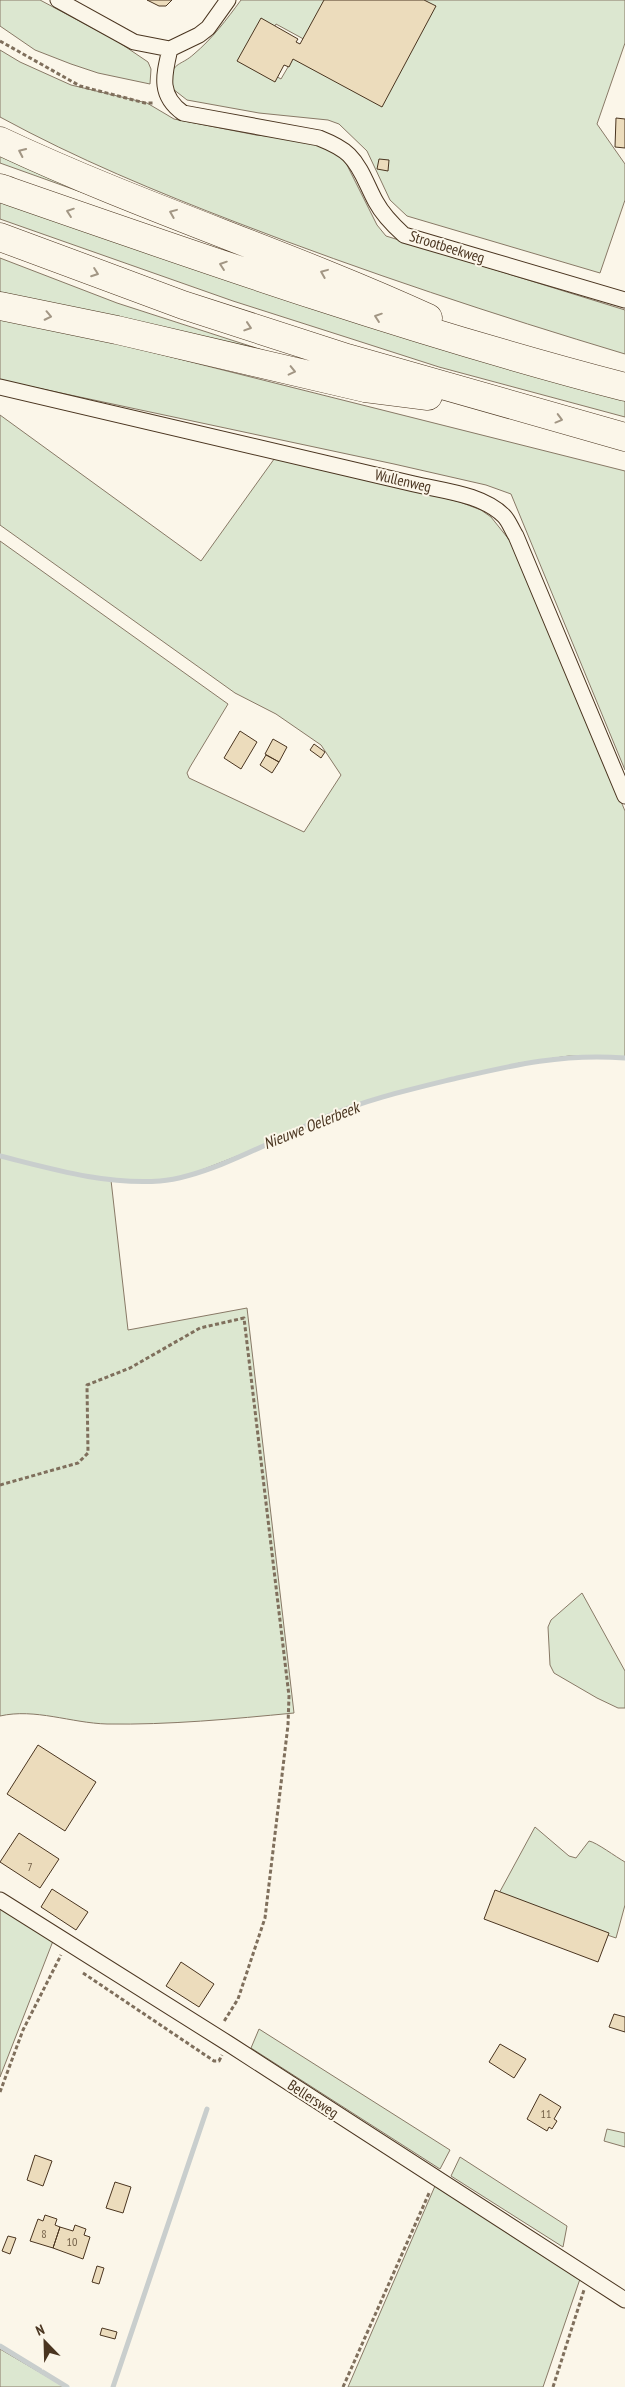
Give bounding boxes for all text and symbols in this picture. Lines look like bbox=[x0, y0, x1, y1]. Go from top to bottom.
one-way arrow bbox=[18, 147, 27, 158]
one-way arrow bbox=[66, 208, 75, 218]
one-way arrow bbox=[169, 209, 177, 219]
street label: Strootbeekweg bbox=[407, 226, 487, 267]
one-way arrow bbox=[220, 261, 228, 271]
one-way arrow bbox=[90, 267, 99, 277]
one-way arrow bbox=[320, 269, 328, 279]
one-way arrow bbox=[43, 310, 52, 321]
one-way arrow bbox=[374, 313, 382, 323]
one-way arrow bbox=[243, 321, 252, 331]
one-way arrow bbox=[287, 365, 296, 376]
one-way arrow bbox=[554, 413, 563, 424]
street label: Wullenweg bbox=[373, 465, 433, 496]
water label: Nieuwe Oelerbeek bbox=[260, 1096, 363, 1153]
house number: 7 bbox=[27, 1859, 33, 1874]
street label: Bellersweg bbox=[284, 2075, 342, 2122]
house number: 11 bbox=[541, 2106, 551, 2121]
house number: 8 bbox=[41, 2226, 47, 2241]
house number: 10 bbox=[67, 2234, 77, 2249]
north arrow bbox=[20, 2317, 70, 2367]
text: N bbox=[33, 2320, 47, 2340]

